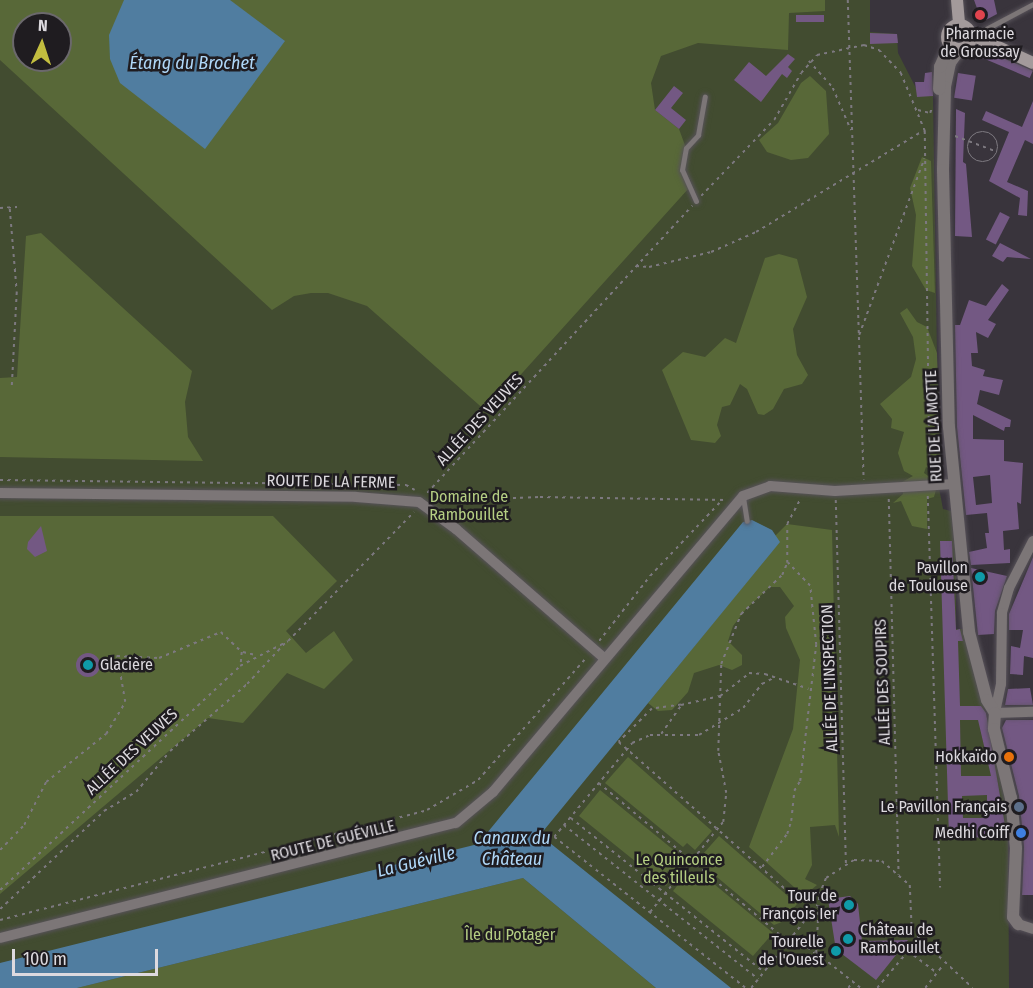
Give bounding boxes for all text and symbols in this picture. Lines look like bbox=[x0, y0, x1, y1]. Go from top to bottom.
marker: Pharmacie de Groussay bbox=[973, 8, 987, 22]
north arrow bbox=[12, 12, 72, 72]
text: N bbox=[38, 16, 48, 35]
place label: Pharmacie de Groussay bbox=[940, 24, 1020, 62]
water label: Étang du Brochet bbox=[129, 52, 255, 74]
street label: ALLÉE DES VEUVES bbox=[433, 370, 527, 470]
street label: RUE DE LA MOTTE bbox=[921, 370, 947, 482]
street label: ROUTE DE LA FERME bbox=[267, 471, 395, 493]
park label: Domaine de Rambouillet bbox=[429, 487, 509, 525]
place label: Pavillon de Toulouse bbox=[889, 558, 968, 596]
marker: Pavillon de Toulouse bbox=[973, 570, 987, 584]
street label: ALLÉE DE L'INSPECTION bbox=[818, 604, 842, 752]
street label: ALLÉE DES SOUPIRS bbox=[871, 619, 895, 745]
place label: Glacière bbox=[100, 655, 153, 675]
marker: Glacière bbox=[81, 658, 95, 672]
street label: ALLÉE DES VEUVES bbox=[82, 705, 182, 799]
place label: Hokkaïdo bbox=[935, 747, 997, 767]
marker: Hokkaïdo bbox=[1002, 750, 1016, 764]
place label: Le Pavillon Français bbox=[880, 797, 1007, 817]
marker: Le Pavillon Français bbox=[1012, 800, 1026, 814]
street label: ROUTE DE GUÉVILLE bbox=[269, 816, 397, 866]
place label: Medhi Coiff bbox=[935, 823, 1009, 843]
marker: Medhi Coiff bbox=[1014, 826, 1028, 840]
water label: Canaux du Château bbox=[473, 828, 551, 870]
water label: La Guéville bbox=[375, 842, 457, 882]
park label: Le Quinconce des tilleuls bbox=[635, 850, 723, 888]
place label: Tour de François Ier bbox=[762, 886, 837, 924]
marker: Tour de François Ier bbox=[842, 898, 856, 912]
place label: Château de Rambouillet bbox=[860, 920, 940, 958]
park label: Île du Potager bbox=[465, 925, 555, 945]
place label: Tourelle de l'Ouest bbox=[758, 932, 824, 970]
marker: Château de Rambouillet bbox=[841, 932, 855, 946]
scale bar bbox=[15, 937, 160, 975]
marker: Tourelle de l'Ouest bbox=[829, 944, 843, 958]
text: 100 m bbox=[23, 948, 67, 970]

